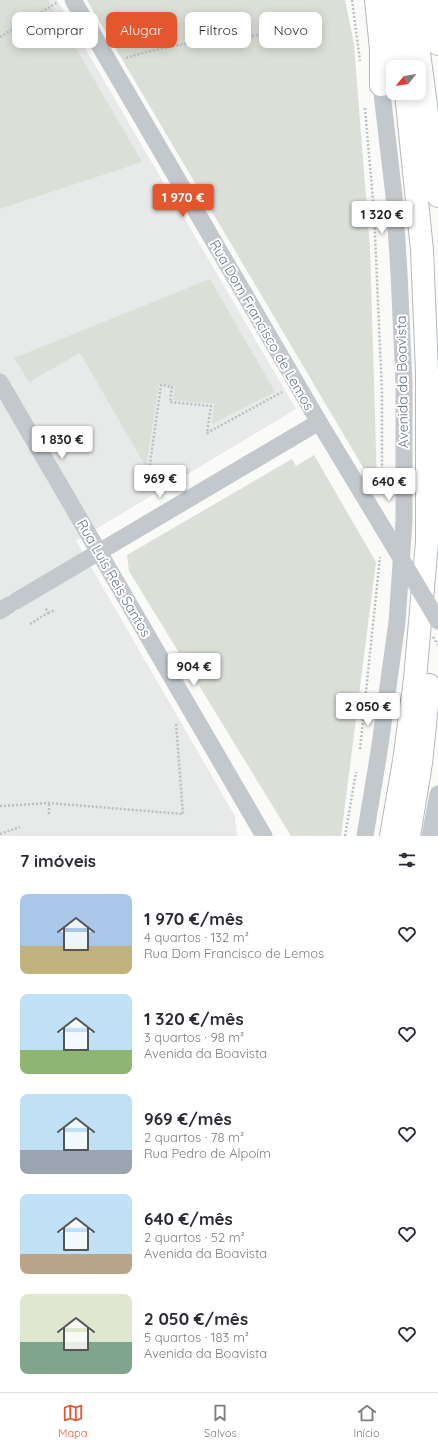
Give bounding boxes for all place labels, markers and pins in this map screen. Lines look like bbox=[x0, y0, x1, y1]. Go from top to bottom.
pin: 1 970 € bbox=[146, 184, 220, 218]
pin: 1 320 € bbox=[345, 201, 419, 235]
pin: 1 830 € bbox=[25, 426, 99, 460]
pin: 969 € bbox=[132, 465, 188, 499]
pin: 640 € bbox=[361, 468, 417, 502]
pin: 904 € bbox=[166, 653, 222, 687]
pin: 2 050 € bbox=[331, 693, 405, 727]

